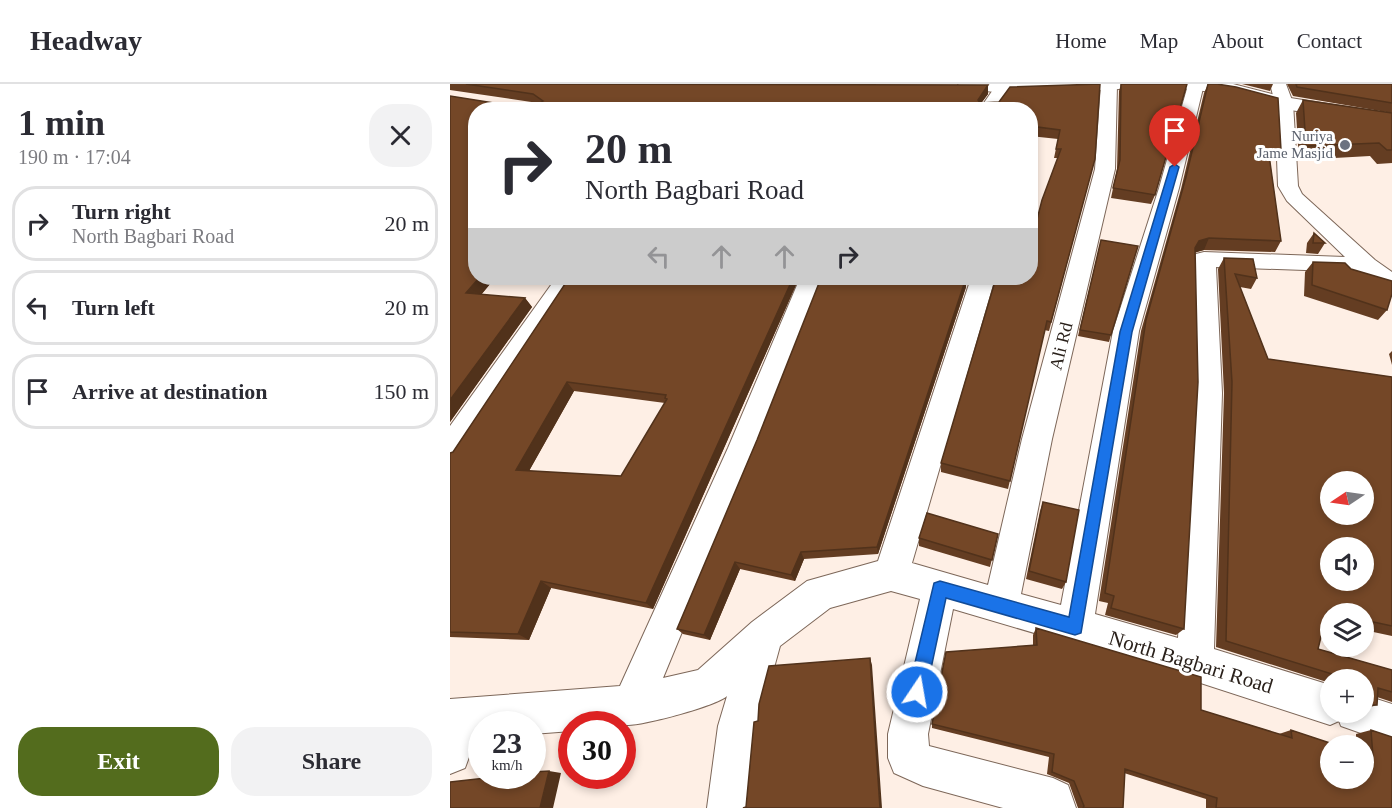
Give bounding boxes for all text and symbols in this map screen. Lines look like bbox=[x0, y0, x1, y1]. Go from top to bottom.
text: Headway bbox=[30, 25, 142, 56]
text: Home bbox=[1055, 29, 1107, 53]
text: Map bbox=[1140, 29, 1178, 53]
text: About bbox=[1211, 29, 1264, 53]
text: Contact bbox=[1297, 29, 1362, 53]
text: 1 min bbox=[18, 103, 105, 143]
button: close bbox=[369, 104, 432, 167]
pin bbox=[1149, 105, 1200, 167]
icon: arrive bbox=[1158, 114, 1191, 147]
icon: right bbox=[486, 126, 564, 204]
text: 20 m bbox=[585, 126, 673, 172]
place label: Nuriya Jame Masjid bbox=[1257, 128, 1333, 161]
marker: Nuriya Jame Masjid bbox=[1338, 138, 1352, 152]
text: 190 m · 17:04 bbox=[18, 146, 131, 168]
text: North Bagbari Road bbox=[585, 175, 804, 205]
text: Turn right bbox=[72, 199, 171, 224]
icon: right bbox=[21, 207, 54, 240]
text: 20 m bbox=[384, 211, 429, 236]
text: North Bagbari Road bbox=[72, 225, 234, 247]
icon: left bbox=[642, 240, 675, 273]
icon: ahead bbox=[705, 240, 738, 273]
icon: ahead bbox=[768, 240, 801, 273]
icon: right bbox=[831, 240, 864, 273]
icon: left bbox=[21, 291, 54, 324]
text: Turn left bbox=[72, 295, 155, 320]
text: 20 m bbox=[384, 295, 429, 320]
street label: Ali Rd bbox=[1045, 320, 1077, 372]
icon: arrive bbox=[21, 375, 54, 408]
text: Arrive at destination bbox=[72, 379, 268, 404]
text: 150 m bbox=[373, 379, 429, 404]
north arrow bbox=[1320, 471, 1374, 525]
map controls bbox=[1320, 471, 1374, 789]
button: sound bbox=[1320, 537, 1374, 591]
button: layers bbox=[1320, 603, 1374, 657]
street label: North Bagbari Road bbox=[1106, 626, 1276, 699]
position arrow bbox=[885, 660, 949, 724]
button: + bbox=[1320, 669, 1374, 723]
speed limit sign: 30 bbox=[558, 711, 636, 789]
text: 23 bbox=[492, 726, 522, 759]
button: Exit bbox=[18, 727, 219, 796]
button: Share bbox=[231, 727, 432, 796]
button: − bbox=[1320, 735, 1374, 789]
text: km/h bbox=[492, 757, 522, 773]

